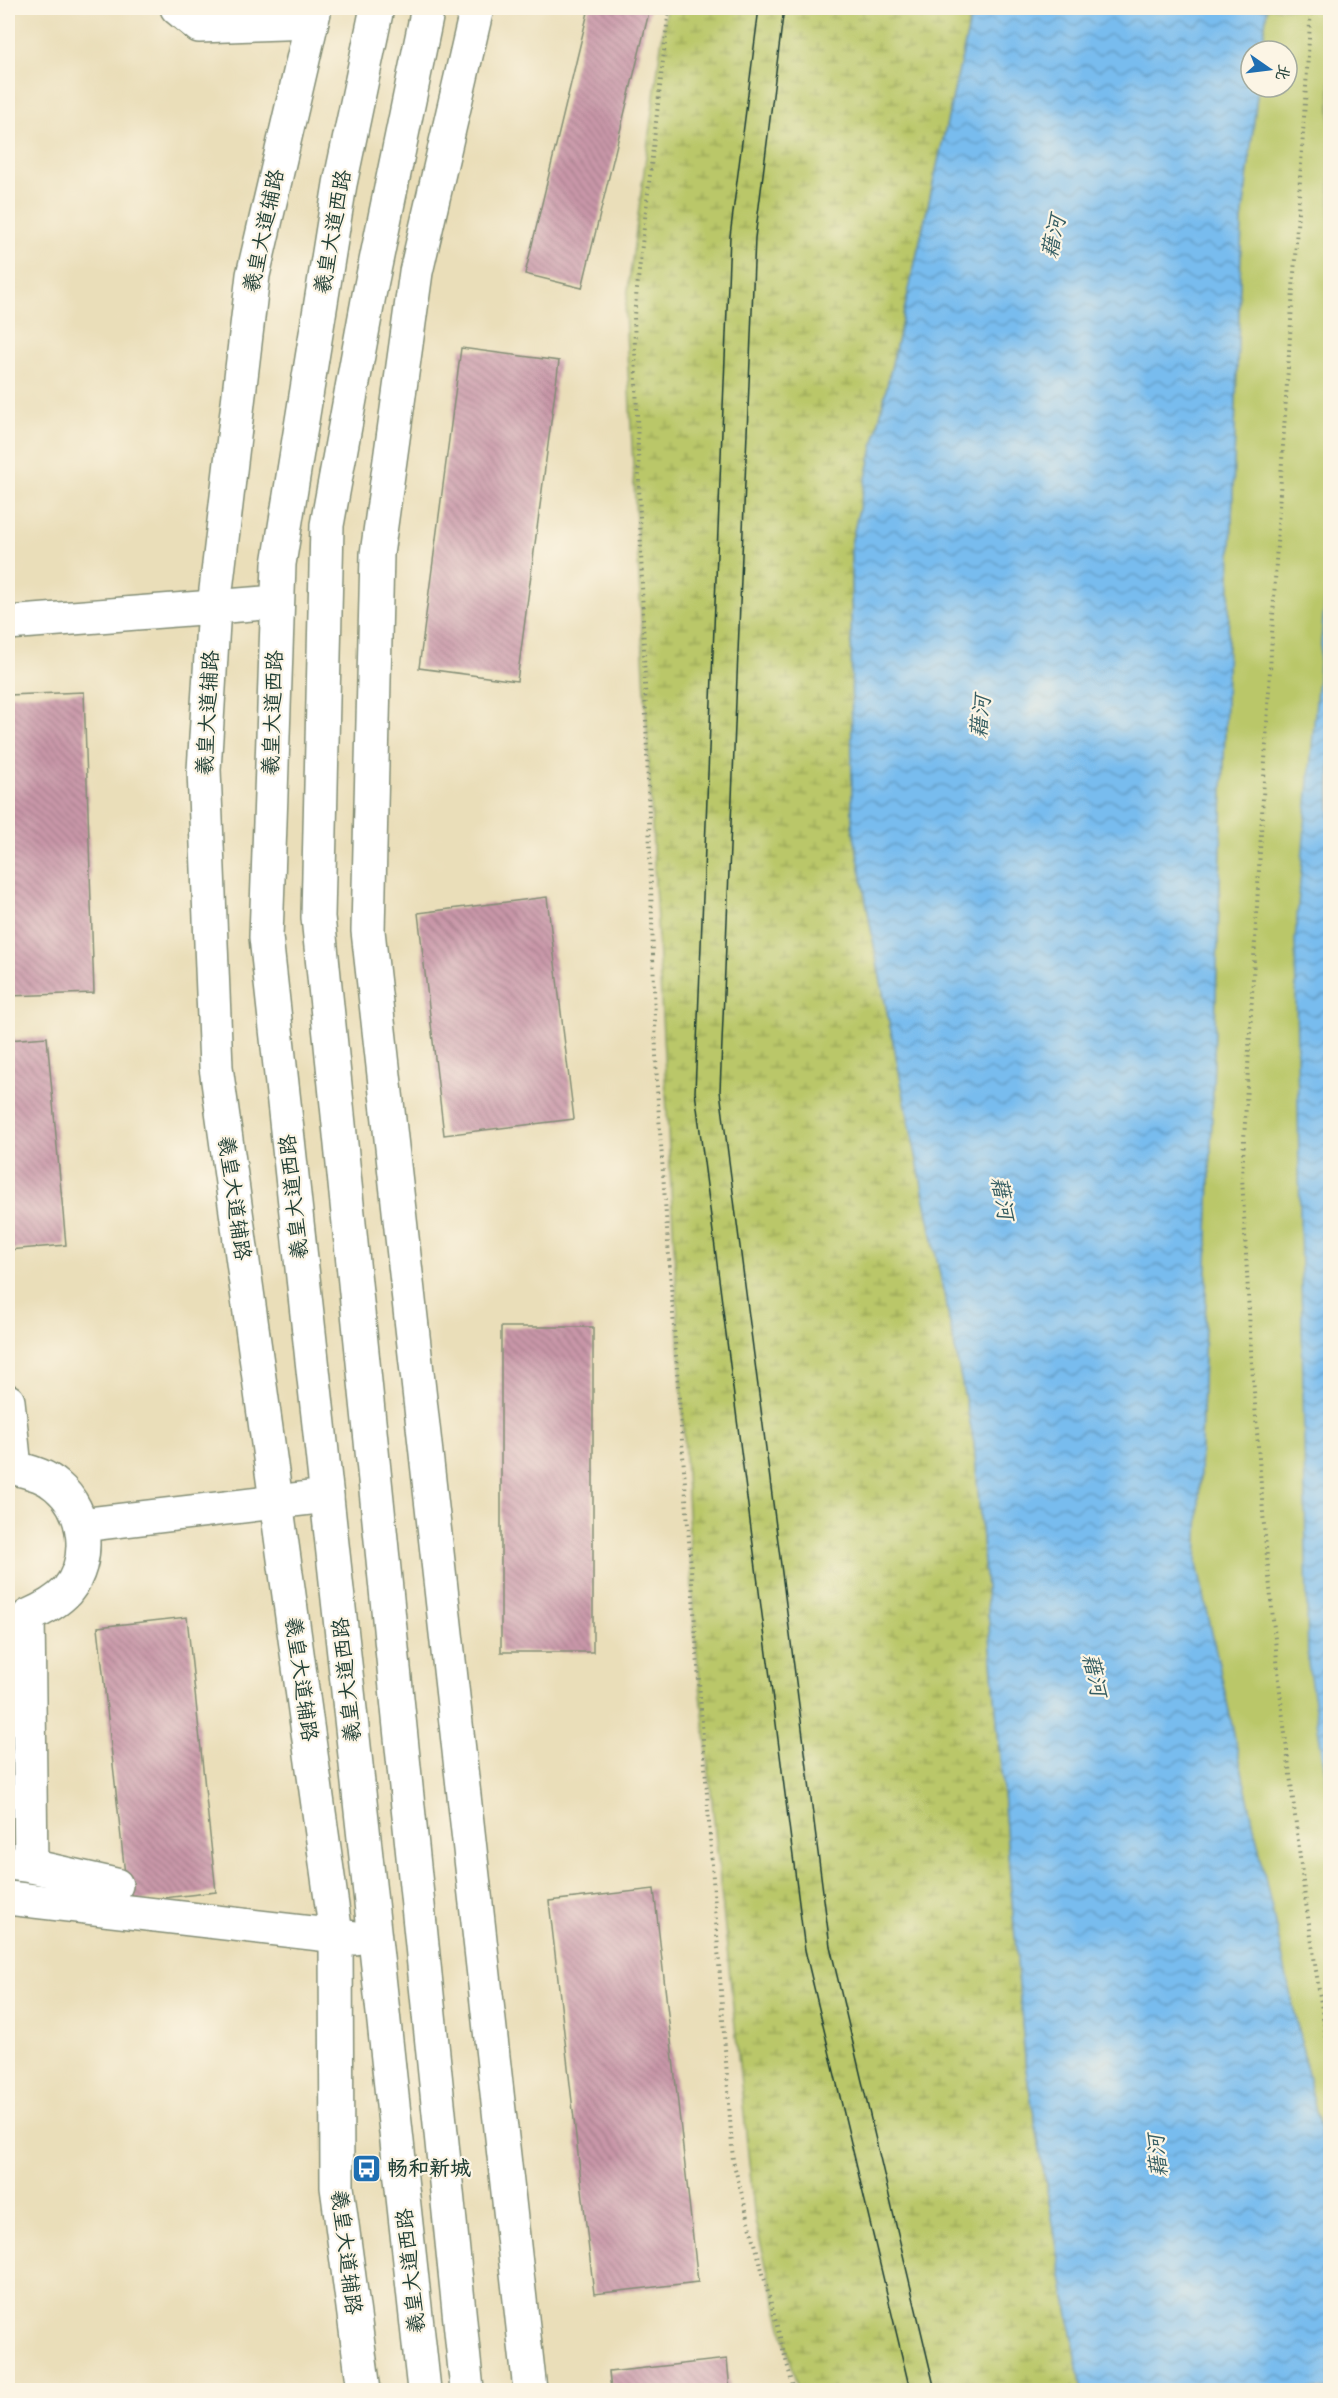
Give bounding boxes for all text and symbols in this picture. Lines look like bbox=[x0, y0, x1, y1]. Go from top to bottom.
north arrow bbox=[1239, 39, 1299, 99]
text: 北 bbox=[1271, 62, 1293, 82]
street label: 羲皇大道辅路 bbox=[239, 167, 289, 295]
street label: 羲皇大道西路 bbox=[310, 168, 356, 296]
water label: 藉河 bbox=[1036, 210, 1073, 261]
street label: 羲皇大道辅路 bbox=[192, 649, 224, 777]
street label: 羲皇大道西路 bbox=[258, 650, 288, 776]
water label: 藉河 bbox=[965, 691, 997, 740]
street label: 羲皇大道西路 bbox=[275, 1133, 313, 1261]
street label: 羲皇大道辅路 bbox=[213, 1134, 255, 1262]
water label: 藉河 bbox=[985, 1174, 1020, 1225]
street label: 羲皇大道辅路 bbox=[280, 1615, 322, 1743]
street label: 羲皇大道西路 bbox=[328, 1616, 366, 1744]
water label: 藉河 bbox=[1076, 1651, 1112, 1702]
water label: 藉河 bbox=[1142, 2130, 1173, 2179]
bus stop icon: 畅和新城 bbox=[350, 2152, 382, 2184]
place label: 畅和新城 bbox=[387, 2156, 471, 2181]
street label: 羲皇大道辅路 bbox=[326, 2188, 366, 2316]
street label: 羲皇大道西路 bbox=[392, 2207, 430, 2335]

